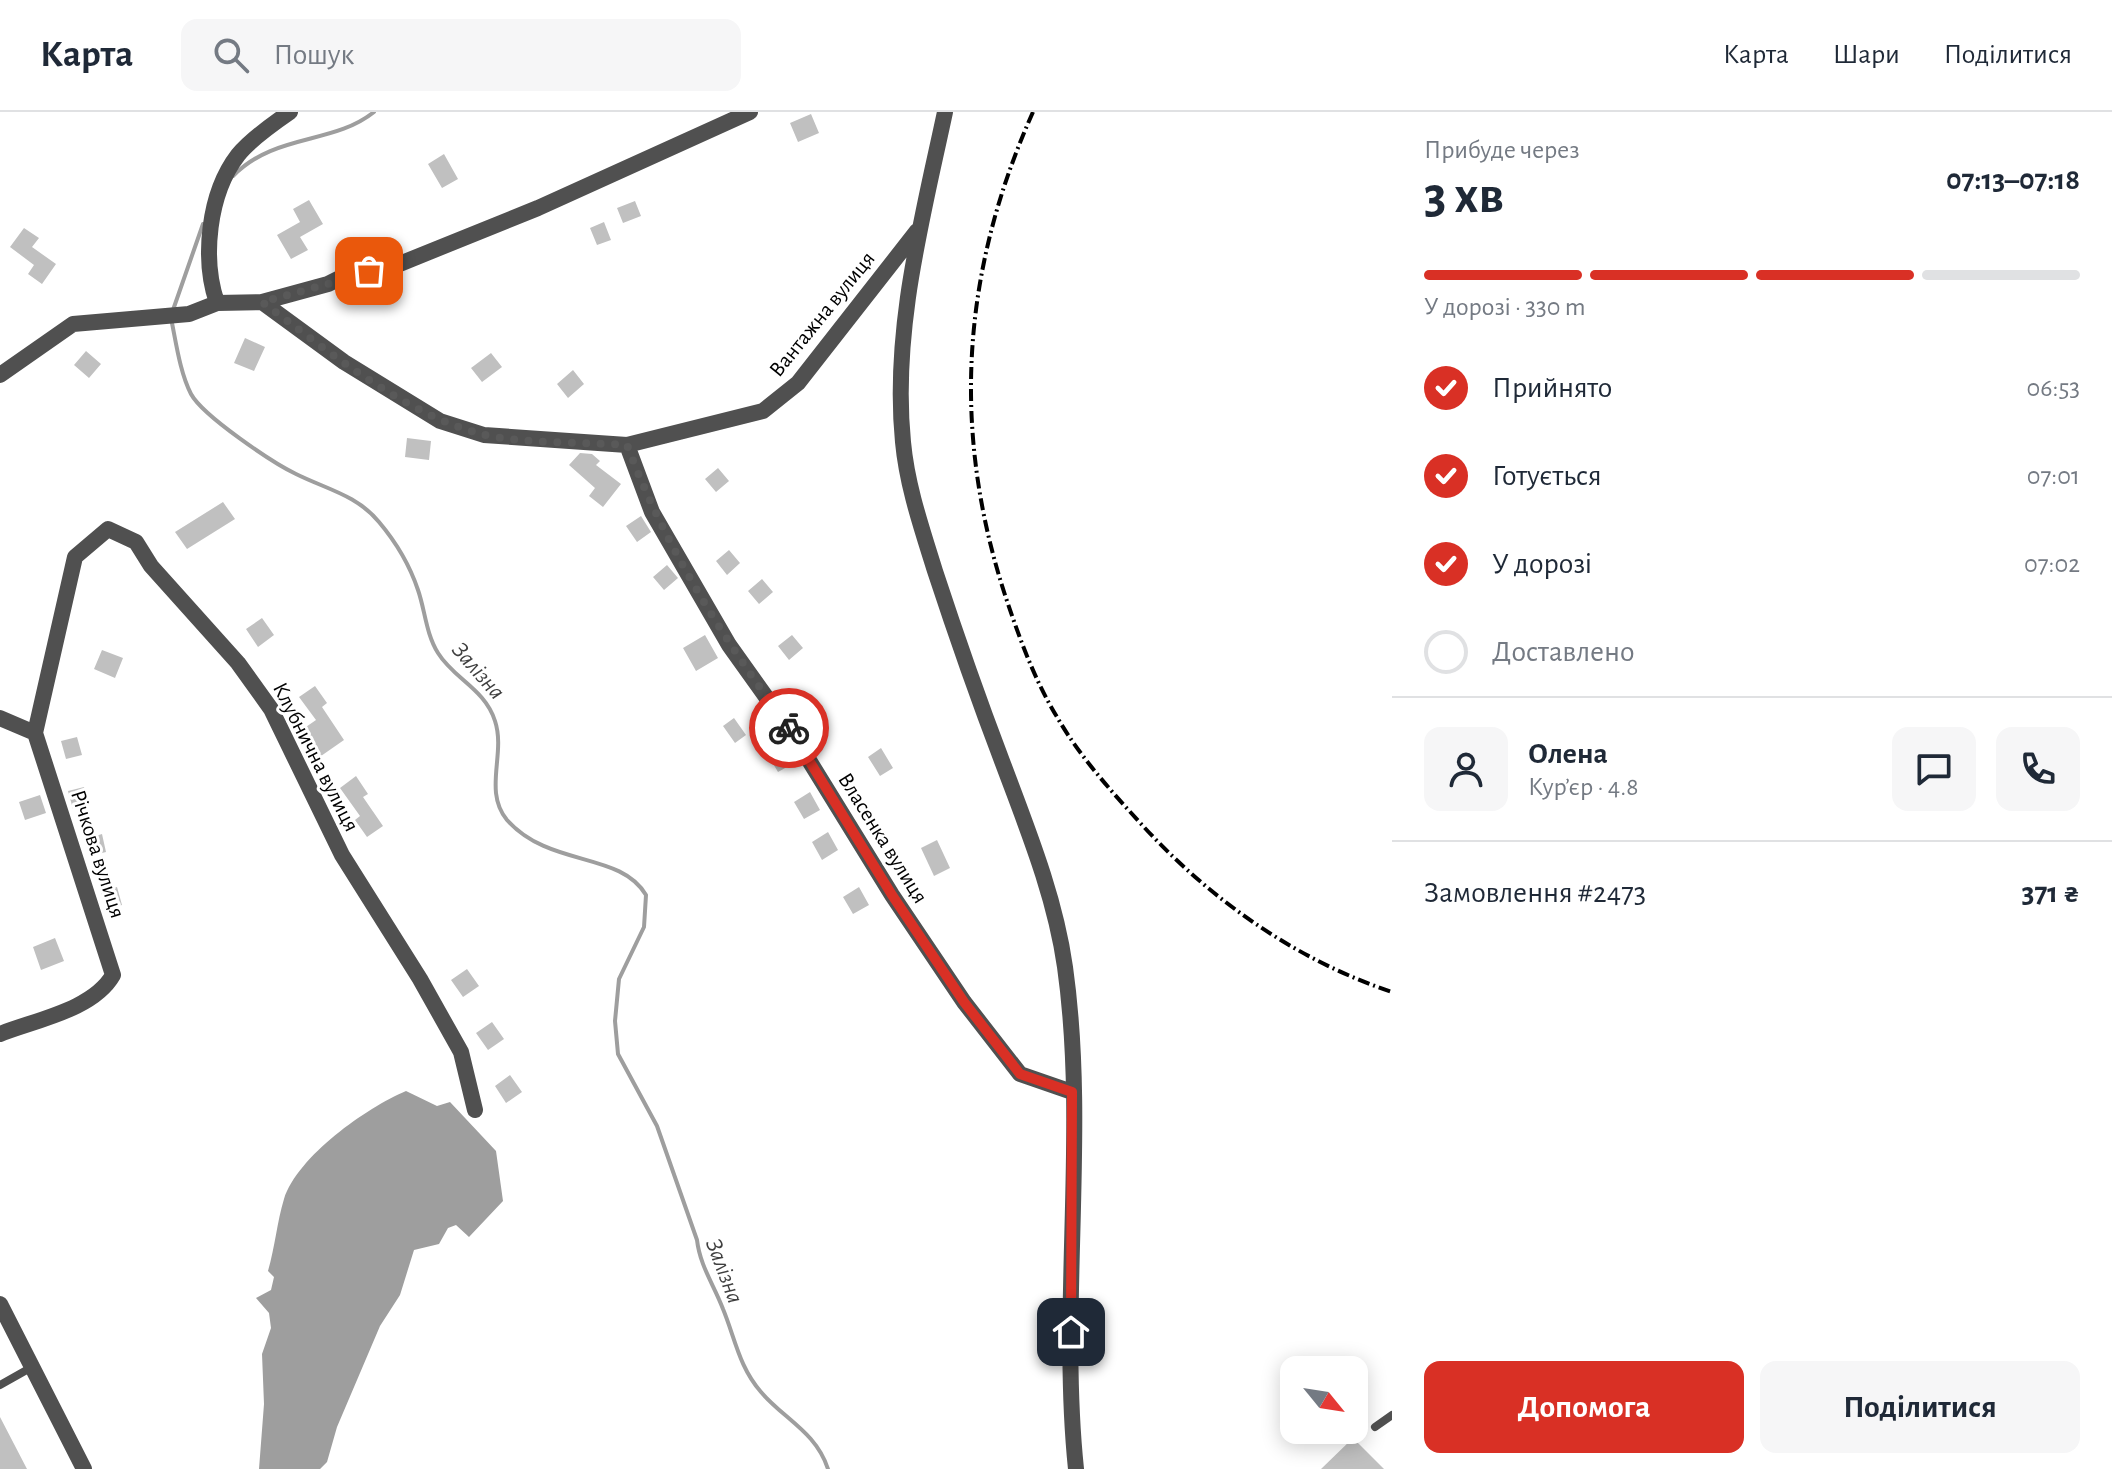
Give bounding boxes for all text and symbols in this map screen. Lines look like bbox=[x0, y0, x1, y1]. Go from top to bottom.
search box bbox=[181, 19, 741, 91]
icon: search bbox=[209, 33, 253, 77]
text: Карта bbox=[40, 36, 133, 74]
text: Пошук bbox=[273, 40, 354, 70]
text: Карта bbox=[1723, 41, 1789, 69]
text: Шари bbox=[1833, 41, 1900, 69]
text: Поділитися bbox=[1944, 41, 2072, 69]
text: Прибуде через bbox=[1424, 137, 1580, 163]
text: 07:13–07:18 bbox=[1946, 165, 2080, 195]
text: 3 хв bbox=[1424, 170, 1504, 222]
pin bbox=[335, 237, 403, 305]
street label: Вантажна вулиця bbox=[765, 247, 879, 381]
icon: bag bbox=[347, 249, 391, 293]
text: У дорозі · 330 m bbox=[1424, 294, 1586, 320]
icon: check bbox=[1424, 366, 1468, 410]
text: Прийнято bbox=[1492, 373, 1612, 403]
text: 06:53 bbox=[2027, 375, 2080, 401]
icon: check bbox=[1424, 454, 1468, 498]
text: Готується bbox=[1492, 461, 1602, 491]
text: 07:01 bbox=[2027, 463, 2080, 489]
icon: check bbox=[1424, 542, 1468, 586]
text: У дорозі bbox=[1492, 549, 1592, 579]
text: 07:02 bbox=[2024, 551, 2080, 577]
text: Доставлено bbox=[1492, 637, 1635, 667]
water label: Залізна bbox=[447, 638, 509, 704]
street label: Клубнична вулиця bbox=[269, 679, 363, 835]
courier bbox=[749, 688, 829, 768]
icon: bike bbox=[767, 706, 811, 750]
button: person bbox=[1424, 727, 1508, 811]
button: chat bbox=[1892, 727, 1976, 811]
button: phone bbox=[1996, 727, 2080, 811]
text: Олена bbox=[1528, 739, 1608, 769]
street label: Власенка вулиця bbox=[834, 769, 932, 907]
text: Кур’єр · 4.8 bbox=[1528, 774, 1638, 800]
street label: Річкова вулиця bbox=[67, 787, 129, 921]
text: Замовлення #2473 bbox=[1424, 878, 1646, 908]
text: 371 ₴ bbox=[2021, 878, 2080, 908]
water label: Залізна bbox=[701, 1235, 747, 1307]
pin bbox=[1037, 1298, 1105, 1366]
icon: home bbox=[1049, 1310, 1093, 1354]
north arrow bbox=[1280, 1356, 1368, 1444]
map controls bbox=[1280, 1356, 1368, 1444]
button: Допомога bbox=[1424, 1361, 1744, 1453]
button: Поділитися bbox=[1760, 1361, 2080, 1453]

